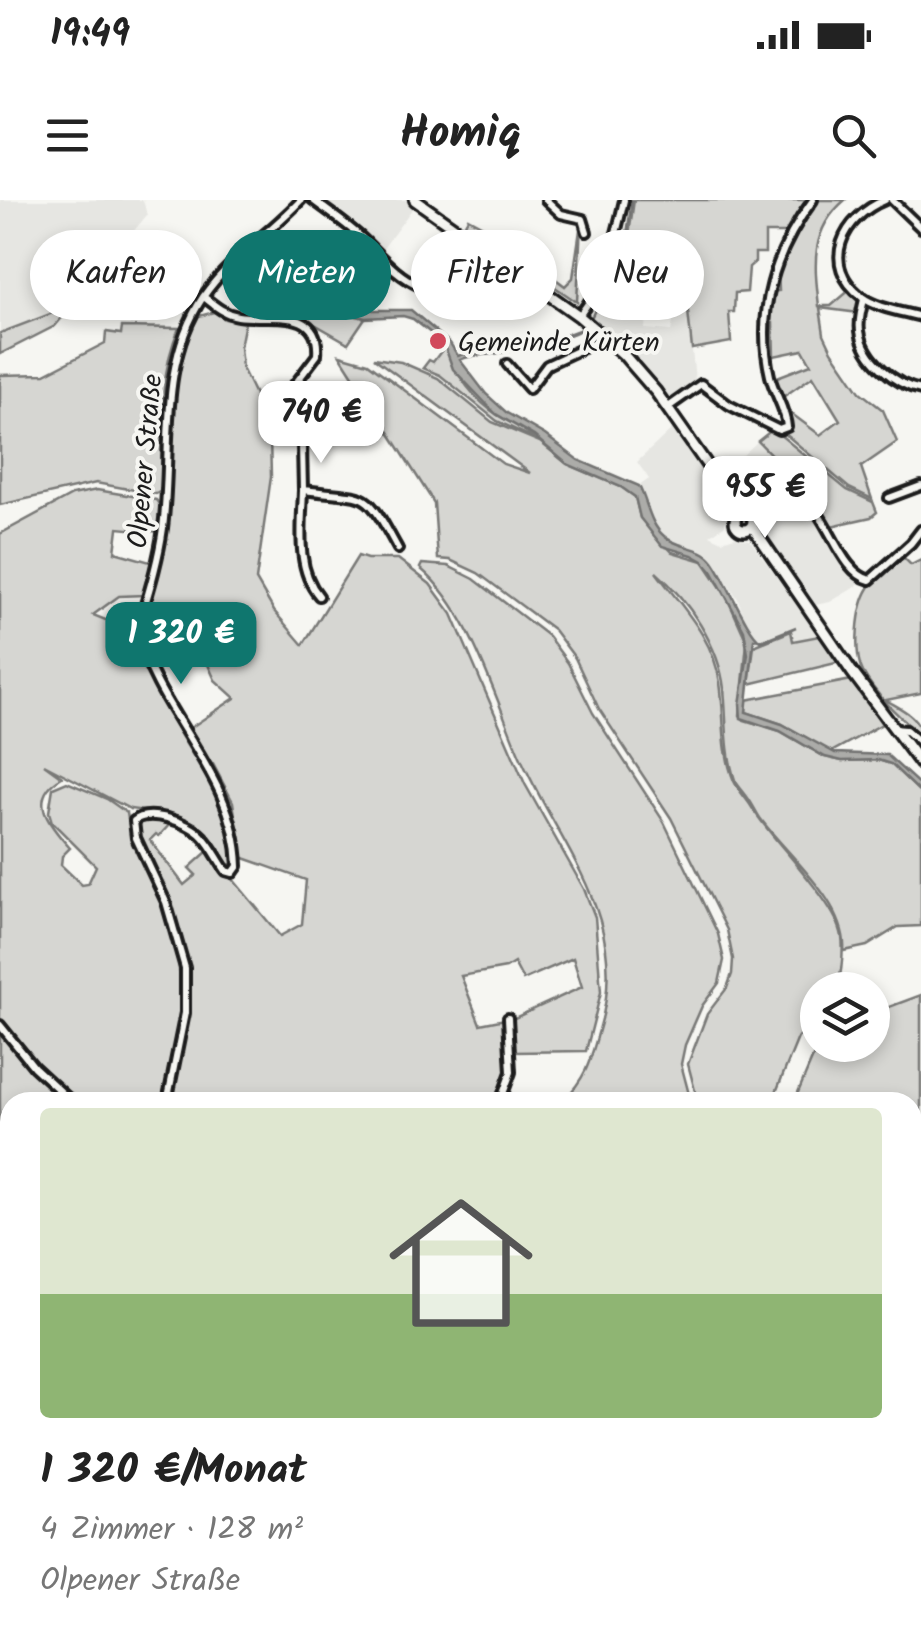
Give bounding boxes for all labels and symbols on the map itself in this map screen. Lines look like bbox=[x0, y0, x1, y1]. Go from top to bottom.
place label: Gemeinde Kürten bbox=[458, 321, 660, 366]
marker: Gemeinde Kürten bbox=[427, 330, 449, 352]
street label: Olpener Straße bbox=[116, 372, 177, 550]
pin: 740 € bbox=[251, 381, 391, 466]
pin: 955 € bbox=[695, 456, 835, 541]
pin: 1 320 € bbox=[89, 602, 273, 687]

